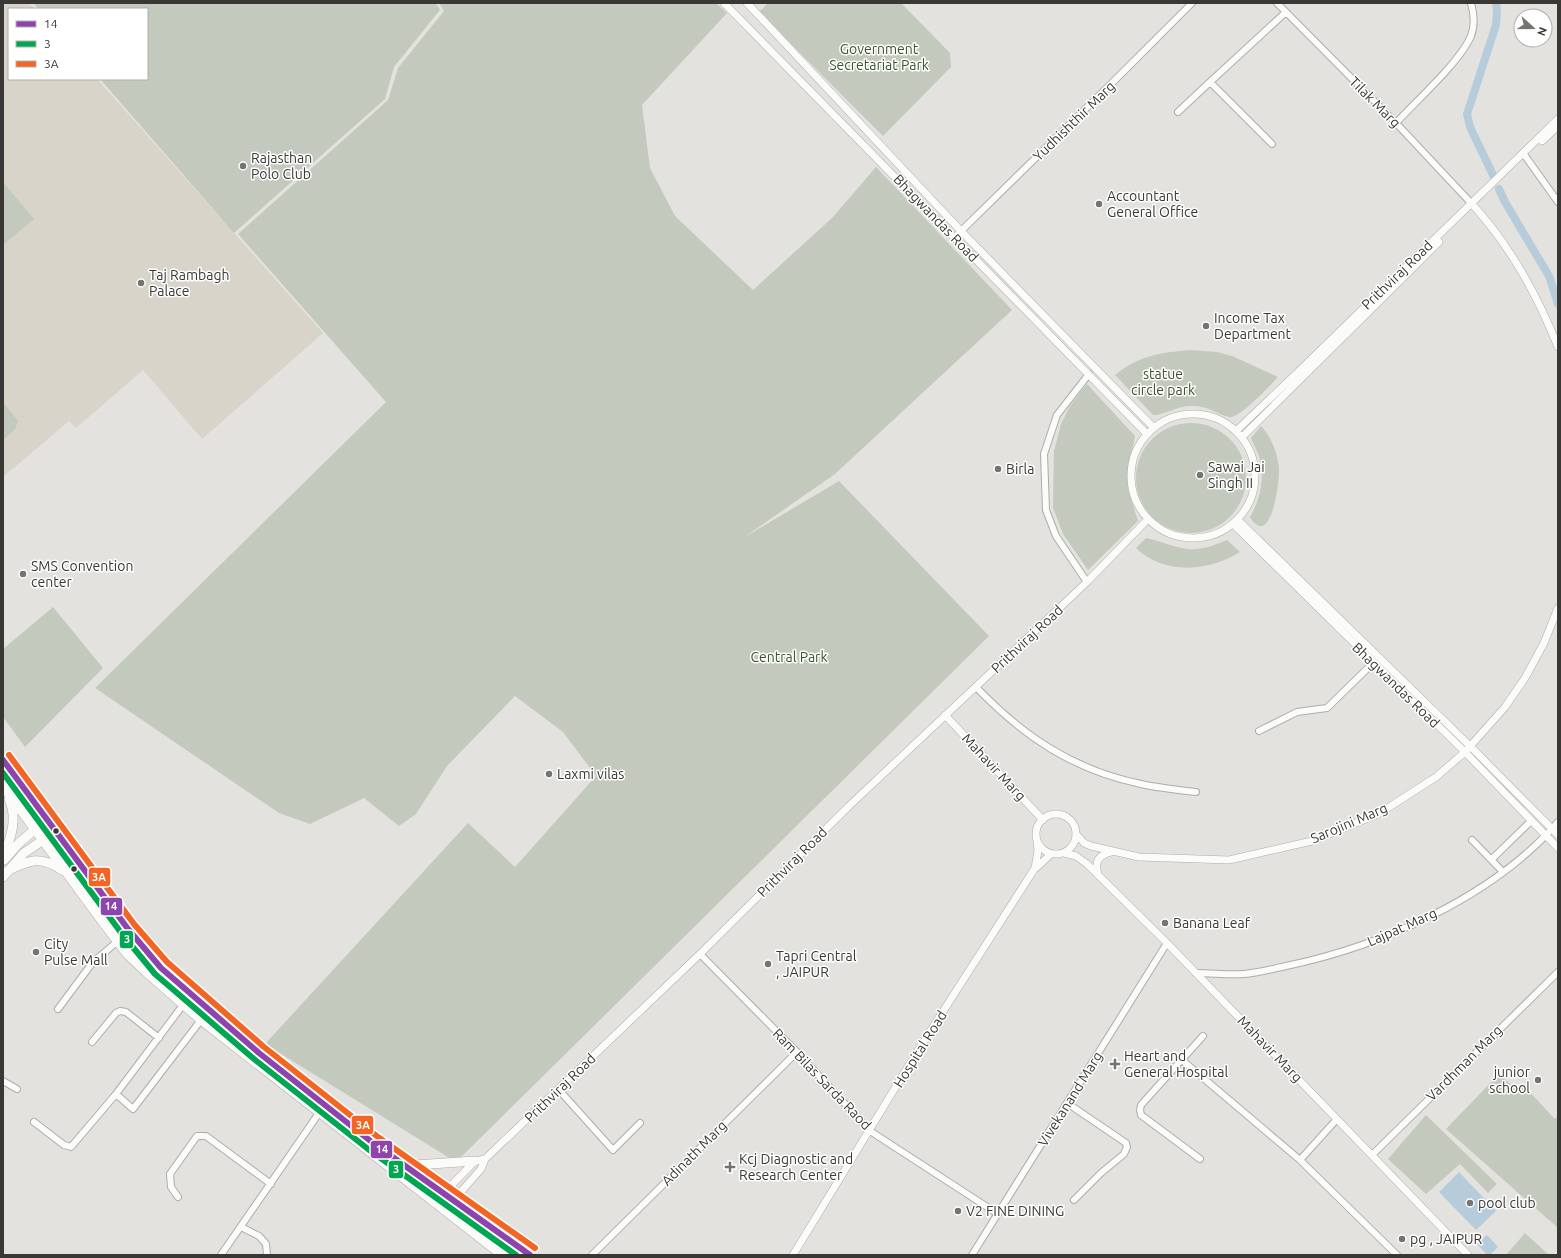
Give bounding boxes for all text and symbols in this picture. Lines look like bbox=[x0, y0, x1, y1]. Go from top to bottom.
legend bbox=[8, 8, 148, 80]
north arrow bbox=[1513, 8, 1553, 48]
text: 14 bbox=[44, 17, 58, 30]
text: N bbox=[1535, 26, 1549, 38]
text: 3 bbox=[44, 37, 51, 50]
park label: Government Secretariat Park bbox=[829, 41, 929, 73]
text: 3A bbox=[44, 57, 59, 70]
street label: Tilak Marg bbox=[1346, 73, 1404, 131]
street label: Yudhishthir Marg bbox=[1030, 78, 1118, 164]
place label: Rajasthan Polo Club bbox=[251, 150, 312, 182]
marker: Rajasthan Polo Club bbox=[238, 161, 248, 171]
street label: Bhagwandas Road bbox=[890, 171, 982, 265]
place label: Accountant General Office bbox=[1107, 188, 1198, 220]
marker: Accountant General Office bbox=[1094, 199, 1104, 209]
street label: Prithviraj Road bbox=[1358, 237, 1436, 313]
place label: Taj Rambagh Palace bbox=[149, 267, 229, 299]
marker: Taj Rambagh Palace bbox=[136, 278, 146, 288]
place label: Income Tax Department bbox=[1214, 310, 1292, 342]
marker: Income Tax Department bbox=[1201, 321, 1211, 331]
park label: statue circle park bbox=[1131, 366, 1195, 398]
place label: Sawai Jai Singh II bbox=[1208, 459, 1265, 491]
place label: Birla bbox=[1006, 461, 1035, 477]
marker: Birla bbox=[993, 464, 1003, 474]
marker: Sawai Jai Singh II bbox=[1195, 470, 1205, 480]
place label: SMS Convention center bbox=[31, 558, 133, 590]
marker: SMS Convention center bbox=[18, 569, 28, 579]
street label: Prithviraj Road bbox=[988, 602, 1066, 676]
street label: Bhagwandas Road bbox=[1349, 639, 1443, 731]
park label: Central Park bbox=[751, 649, 827, 665]
street label: Mahavir Marg bbox=[959, 730, 1029, 804]
place label: Laxmi vilas bbox=[557, 766, 624, 782]
marker: Laxmi vilas bbox=[544, 769, 554, 779]
street label: Sarojini Marg bbox=[1308, 800, 1390, 846]
street label: Prithviraj Road bbox=[754, 824, 830, 900]
unlabelled marker bbox=[51, 826, 61, 836]
unlabelled marker bbox=[69, 864, 79, 874]
line badge: 3A bbox=[88, 867, 111, 887]
text: 3A bbox=[92, 871, 106, 883]
line badge: 14 bbox=[100, 897, 123, 916]
text: 14 bbox=[105, 900, 117, 912]
street label: Lajpat Marg bbox=[1365, 905, 1439, 949]
place label: Banana Leaf bbox=[1173, 915, 1251, 931]
marker: Banana Leaf bbox=[1160, 918, 1170, 928]
line badge: 3 bbox=[119, 930, 134, 949]
text: 3 bbox=[124, 933, 130, 945]
place label: City Pulse Mall bbox=[44, 936, 108, 968]
marker: City Pulse Mall bbox=[31, 947, 41, 957]
place label: Tapri Central , JAIPUR bbox=[776, 948, 857, 980]
marker: Tapri Central , JAIPUR bbox=[763, 959, 773, 969]
street label: Hospital Road bbox=[890, 1008, 950, 1090]
street label: Mahavir Marg bbox=[1234, 1013, 1306, 1085]
street label: Vardhman Marg bbox=[1423, 1022, 1505, 1104]
street label: Ram Bilas Sarda Raod bbox=[770, 1025, 874, 1133]
place label: Heart and General Hospital bbox=[1124, 1048, 1228, 1080]
street label: Vivekanand Marg bbox=[1034, 1049, 1106, 1149]
street label: Prithviraj Road bbox=[521, 1050, 599, 1126]
marker: Heart and General Hospital bbox=[1109, 1058, 1121, 1070]
place label: junior school bbox=[1489, 1064, 1531, 1096]
marker: junior school bbox=[1533, 1075, 1543, 1085]
line badge: 3A bbox=[351, 1115, 374, 1135]
street label: Adinath Marg bbox=[658, 1117, 730, 1189]
text: 3A bbox=[356, 1119, 370, 1131]
line badge: 14 bbox=[370, 1140, 393, 1159]
text: 14 bbox=[376, 1143, 388, 1155]
place label: Kcj Diagnostic and Research Center bbox=[739, 1151, 853, 1183]
line badge: 3 bbox=[388, 1160, 404, 1179]
marker: Kcj Diagnostic and Research Center bbox=[724, 1161, 736, 1173]
text: 3 bbox=[393, 1163, 399, 1175]
place label: pool club bbox=[1478, 1195, 1536, 1211]
marker: pool club bbox=[1465, 1198, 1475, 1208]
place label: V2 FINE DINING bbox=[966, 1203, 1064, 1219]
marker: V2 FINE DINING bbox=[953, 1206, 963, 1216]
place label: pg , JAIPUR bbox=[1410, 1231, 1483, 1247]
marker: pg , JAIPUR bbox=[1397, 1234, 1407, 1244]

